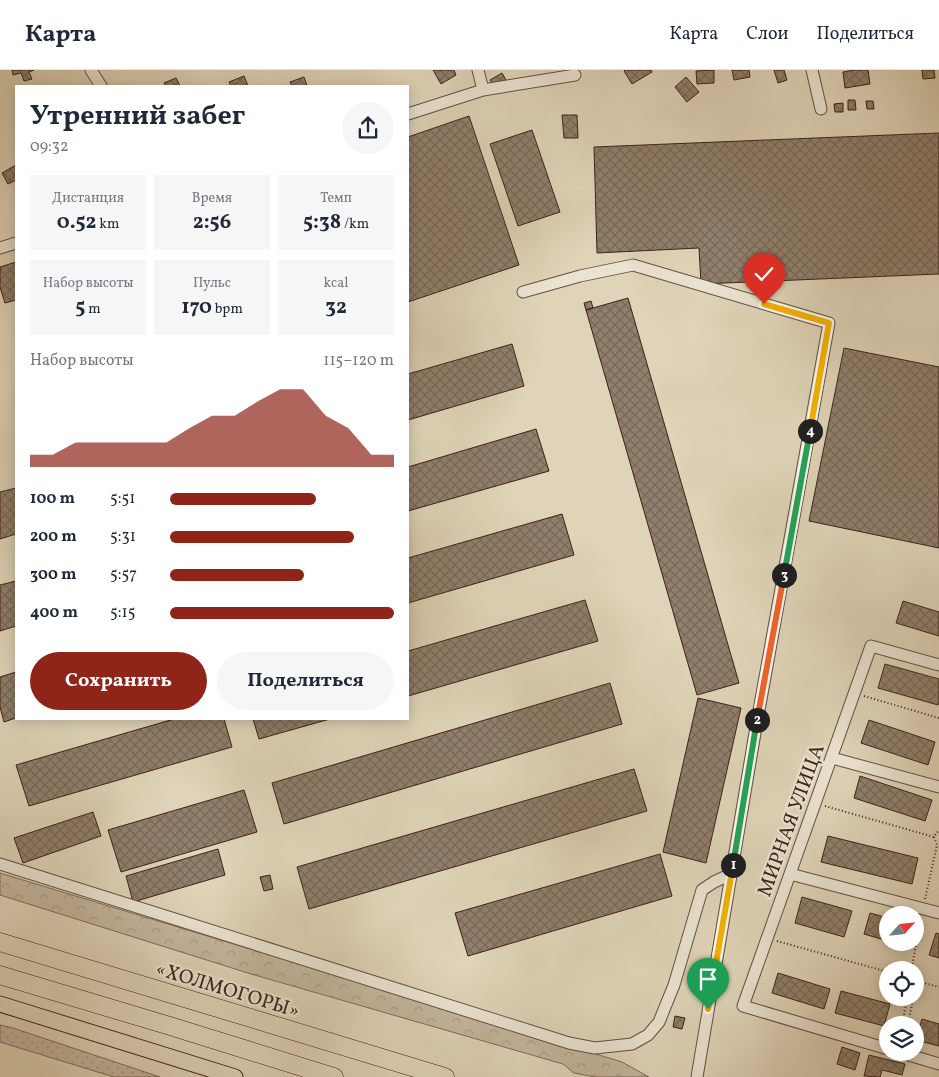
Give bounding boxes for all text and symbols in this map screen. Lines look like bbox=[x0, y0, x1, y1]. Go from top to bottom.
text: Карта bbox=[25, 18, 96, 52]
text: Карта bbox=[670, 22, 718, 47]
text: Слои bbox=[746, 22, 788, 47]
text: Поделиться bbox=[816, 22, 914, 47]
text: Утренний забег bbox=[30, 97, 245, 136]
button: share bbox=[342, 102, 394, 154]
text: 09:32 bbox=[30, 136, 69, 158]
text: Дистанция bbox=[52, 189, 124, 208]
text: Время bbox=[192, 189, 232, 208]
text: Темп bbox=[320, 189, 352, 208]
text: 0.52 bbox=[57, 208, 96, 237]
text: 2:56 bbox=[193, 208, 231, 237]
text: 5:38 bbox=[303, 208, 341, 237]
text: km bbox=[96, 215, 119, 234]
text: /km bbox=[341, 215, 369, 234]
pin bbox=[743, 253, 785, 304]
icon: check bbox=[750, 260, 778, 288]
text: Набор высоты bbox=[43, 274, 133, 293]
text: Пульс bbox=[193, 274, 231, 293]
text: kcal bbox=[324, 274, 348, 293]
text: 5 bbox=[75, 293, 85, 322]
text: 170 bbox=[181, 293, 212, 322]
text: 32 bbox=[325, 293, 347, 322]
text: m bbox=[85, 300, 101, 319]
text: bpm bbox=[212, 300, 243, 319]
text: Набор высоты bbox=[30, 350, 134, 372]
text: 115–120 m bbox=[323, 350, 394, 372]
pin: 4 bbox=[798, 418, 822, 444]
text: 4 bbox=[806, 422, 815, 441]
text: 100 m bbox=[30, 488, 75, 510]
text: 5:51 bbox=[110, 488, 135, 510]
text: 200 m bbox=[30, 526, 77, 548]
text: 5:31 bbox=[110, 526, 136, 548]
pin: 3 bbox=[772, 562, 796, 588]
text: 300 m bbox=[30, 564, 76, 586]
text: 5:57 bbox=[110, 564, 137, 586]
text: 3 bbox=[781, 566, 788, 585]
text: 400 m bbox=[30, 602, 78, 624]
text: 5:15 bbox=[110, 602, 135, 624]
button: Сохранить bbox=[30, 652, 207, 710]
button: Поделиться bbox=[217, 652, 394, 710]
pin: 2 bbox=[744, 708, 770, 732]
text: 2 bbox=[754, 711, 761, 730]
street label: МИРНАЯ УЛИЦА bbox=[751, 740, 832, 901]
pin: 1 bbox=[720, 852, 746, 878]
text: 1 bbox=[731, 856, 736, 875]
north arrow bbox=[879, 906, 924, 951]
map controls bbox=[879, 906, 924, 1061]
street label: «ХОЛМОГОРЫ» bbox=[152, 956, 303, 1026]
pin bbox=[687, 958, 729, 1009]
button: locate bbox=[879, 961, 924, 1006]
icon: arrive bbox=[694, 965, 722, 993]
button: layers bbox=[879, 1016, 924, 1061]

